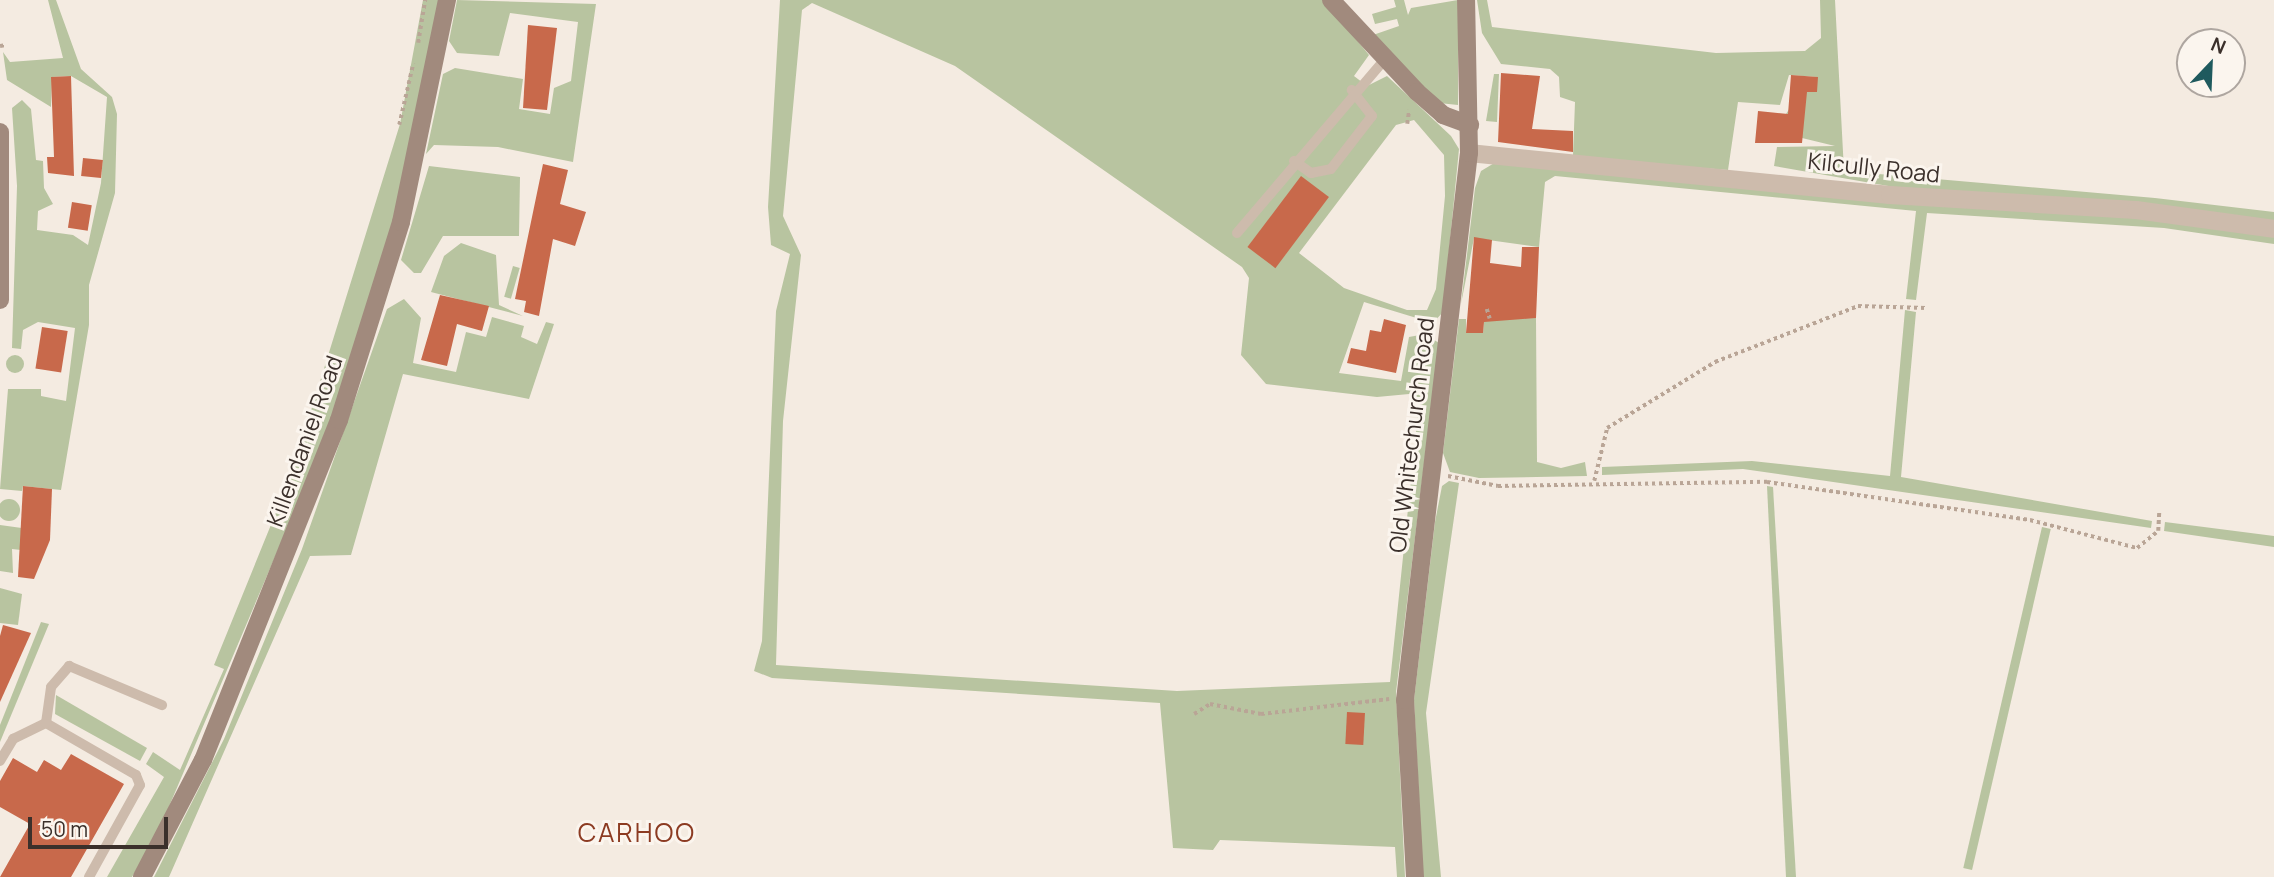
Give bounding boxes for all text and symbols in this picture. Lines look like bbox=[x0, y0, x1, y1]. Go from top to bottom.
north arrow bbox=[2176, 28, 2246, 98]
text: N bbox=[2207, 31, 2230, 60]
street label: Kilcully Road bbox=[1807, 146, 1941, 188]
street label: Old Whitechurch Road bbox=[1383, 316, 1439, 554]
street label: Killendaniel Road bbox=[260, 352, 348, 530]
scale bar bbox=[32, 804, 172, 848]
text: 50 m bbox=[41, 815, 88, 843]
district label: CARHOO bbox=[579, 817, 695, 849]

